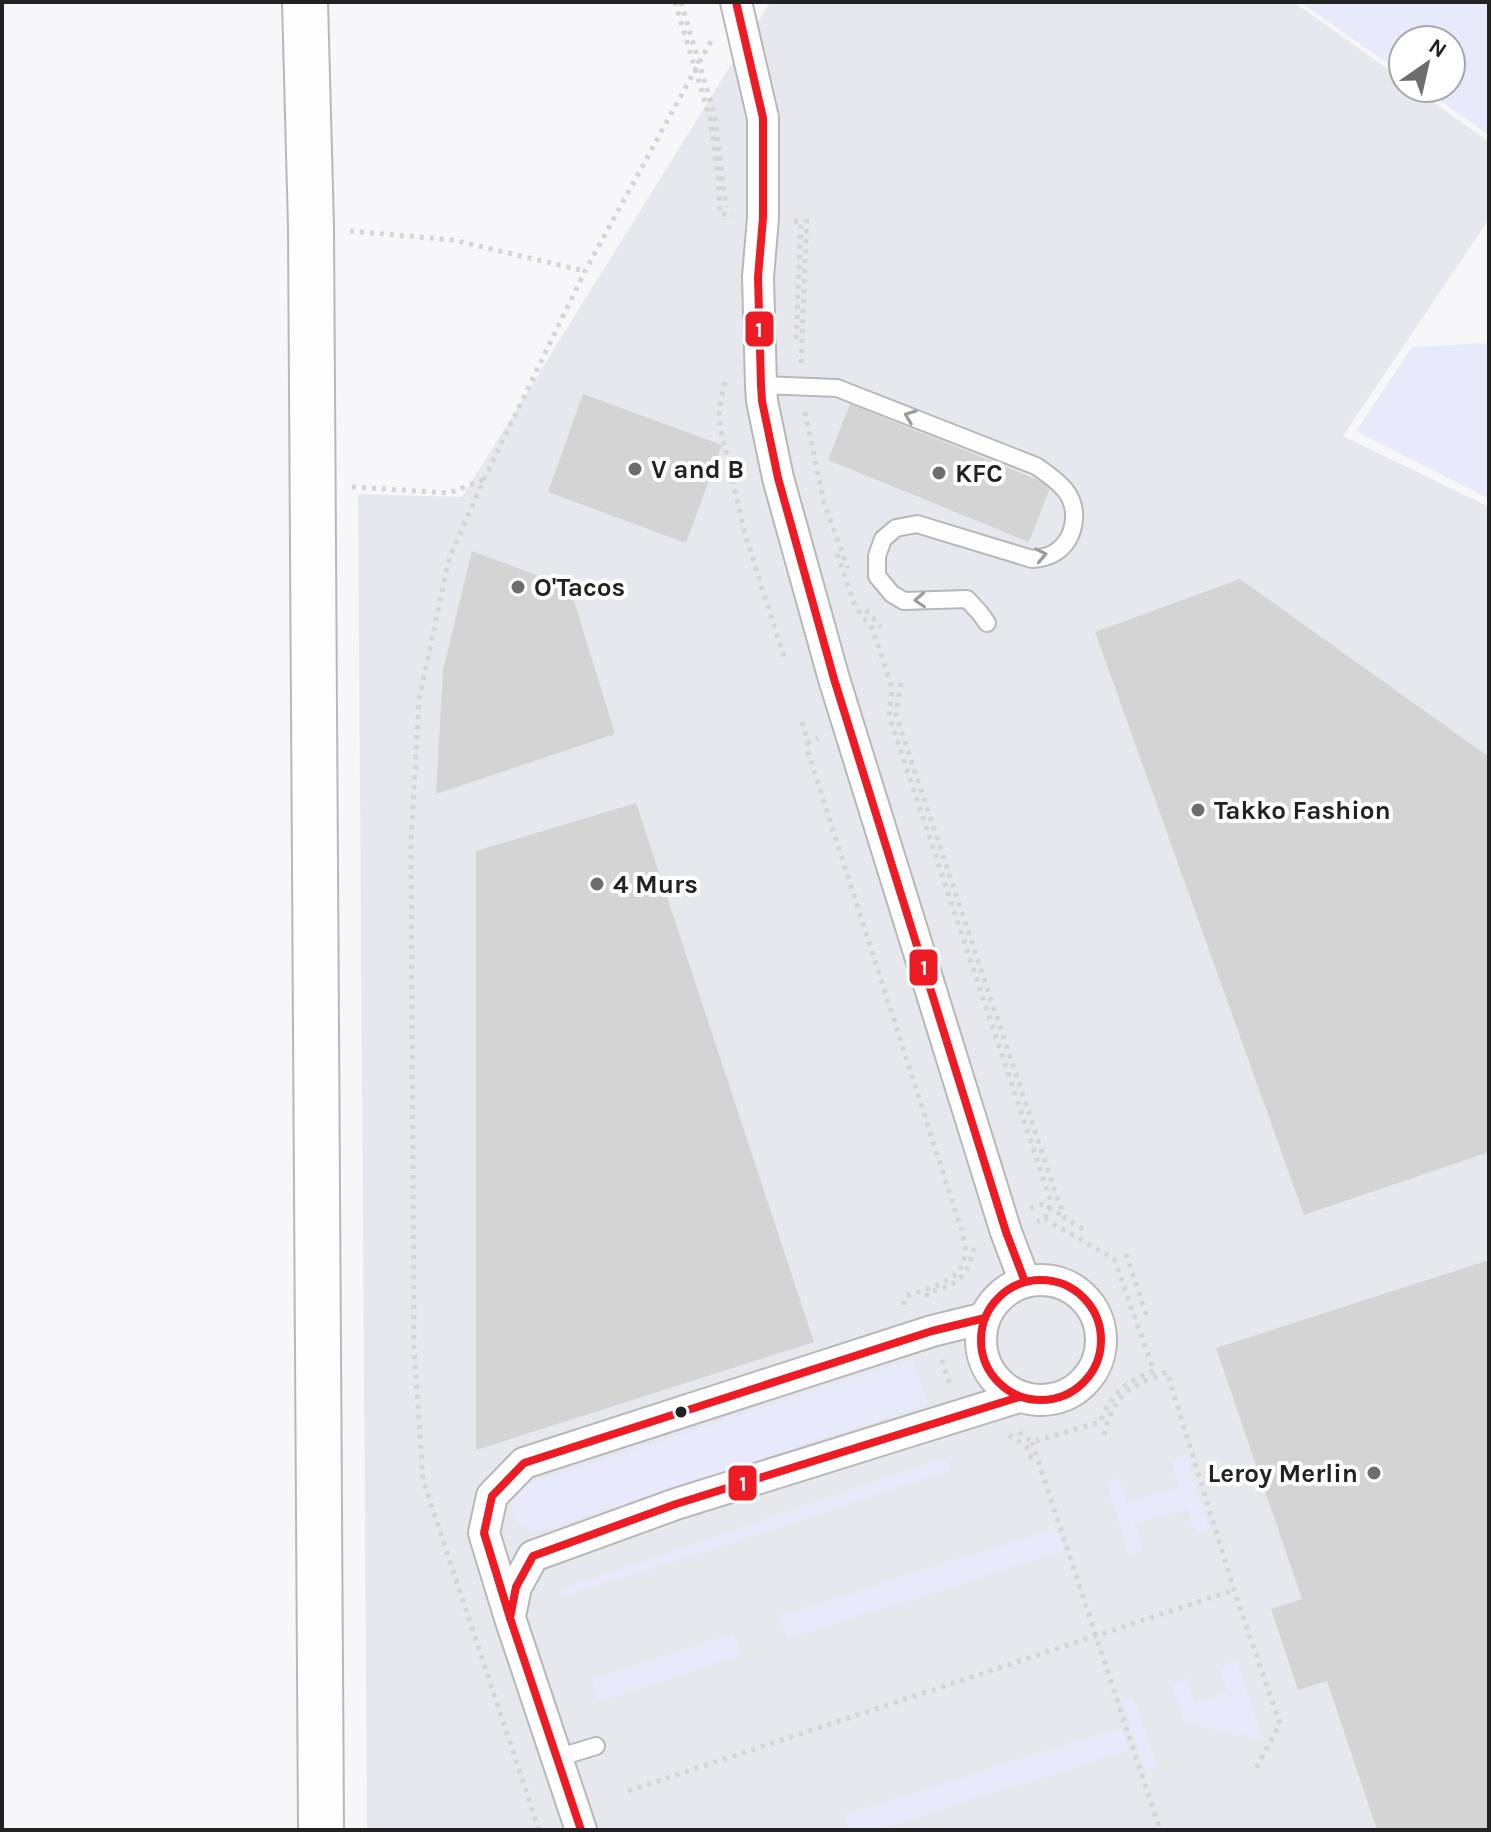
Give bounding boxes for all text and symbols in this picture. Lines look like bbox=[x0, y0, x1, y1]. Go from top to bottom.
north arrow bbox=[1387, 24, 1467, 104]
text: N bbox=[1424, 33, 1451, 63]
line badge: 1 bbox=[744, 310, 775, 348]
text: 1 bbox=[755, 317, 763, 343]
one-way arrow bbox=[903, 409, 917, 426]
place label: V and B bbox=[651, 454, 744, 485]
place label: KFC bbox=[955, 458, 1003, 489]
marker: V and B bbox=[626, 460, 644, 478]
marker: KFC bbox=[930, 464, 948, 482]
one-way arrow bbox=[1034, 548, 1048, 565]
place label: O'Tacos bbox=[534, 572, 625, 603]
marker: O'Tacos bbox=[509, 578, 527, 596]
one-way arrow bbox=[913, 591, 926, 608]
place label: Takko Fashion bbox=[1214, 795, 1391, 826]
marker: Takko Fashion bbox=[1189, 801, 1207, 819]
place label: 4 Murs bbox=[613, 869, 698, 900]
marker: 4 Murs bbox=[588, 875, 606, 893]
line badge: 1 bbox=[908, 948, 939, 987]
text: 1 bbox=[920, 955, 928, 981]
unlabelled marker bbox=[673, 1404, 689, 1420]
place label: Leroy Merlin bbox=[1207, 1458, 1358, 1489]
line badge: 1 bbox=[727, 1464, 758, 1502]
marker: Leroy Merlin bbox=[1365, 1464, 1383, 1482]
text: 1 bbox=[739, 1471, 747, 1497]

